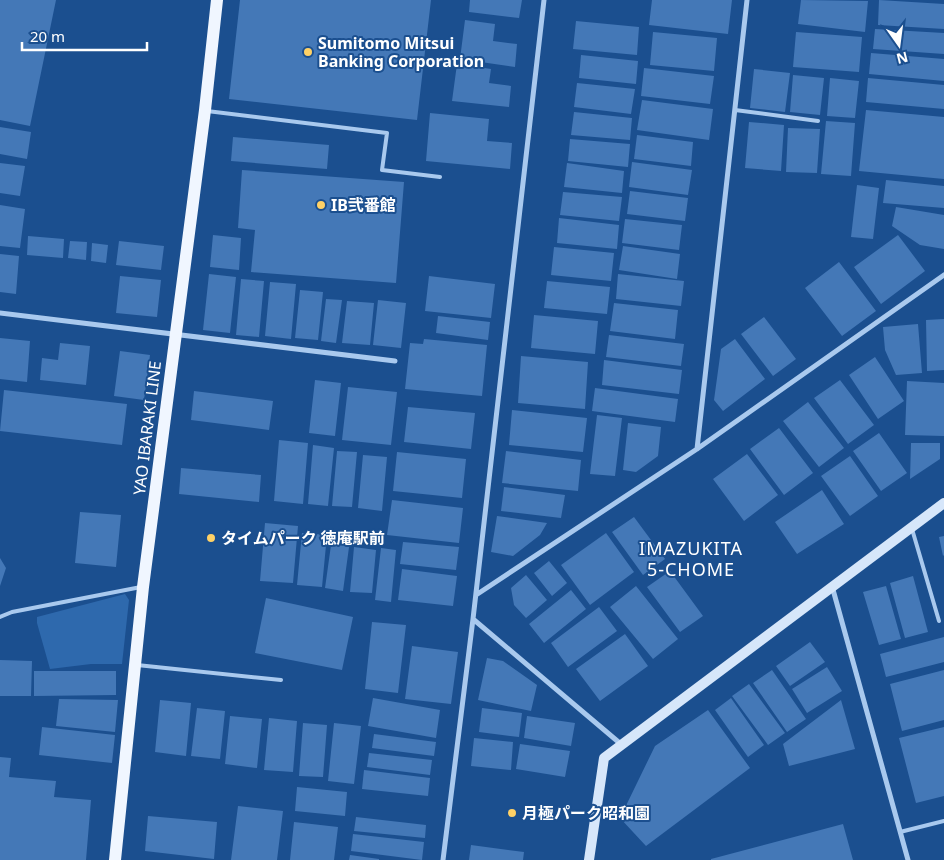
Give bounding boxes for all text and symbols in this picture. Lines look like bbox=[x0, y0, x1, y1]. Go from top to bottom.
scale bar bbox=[22, 20, 148, 52]
north arrow bbox=[874, 20, 924, 70]
text: 20 m bbox=[30, 26, 65, 46]
place label: Sumitomo Mitsui Banking Corporation bbox=[318, 32, 484, 72]
marker: Sumitomo Mitsui Banking Corporation bbox=[302, 46, 314, 58]
text: N bbox=[894, 48, 910, 69]
place label: IB弐番館 bbox=[331, 194, 396, 216]
marker: IB弐番館 bbox=[315, 199, 327, 211]
street label: YAO IBARAKI LINE bbox=[128, 360, 166, 496]
place label: タイムパーク 徳庵駅前 bbox=[221, 527, 385, 549]
marker: タイムパーク 徳庵駅前 bbox=[205, 532, 217, 544]
district label: IMAZUKITA 5-CHOME bbox=[639, 536, 743, 581]
place label: 月極パーク昭和園 bbox=[522, 802, 650, 824]
marker: 月極パーク昭和園 bbox=[506, 807, 518, 819]

